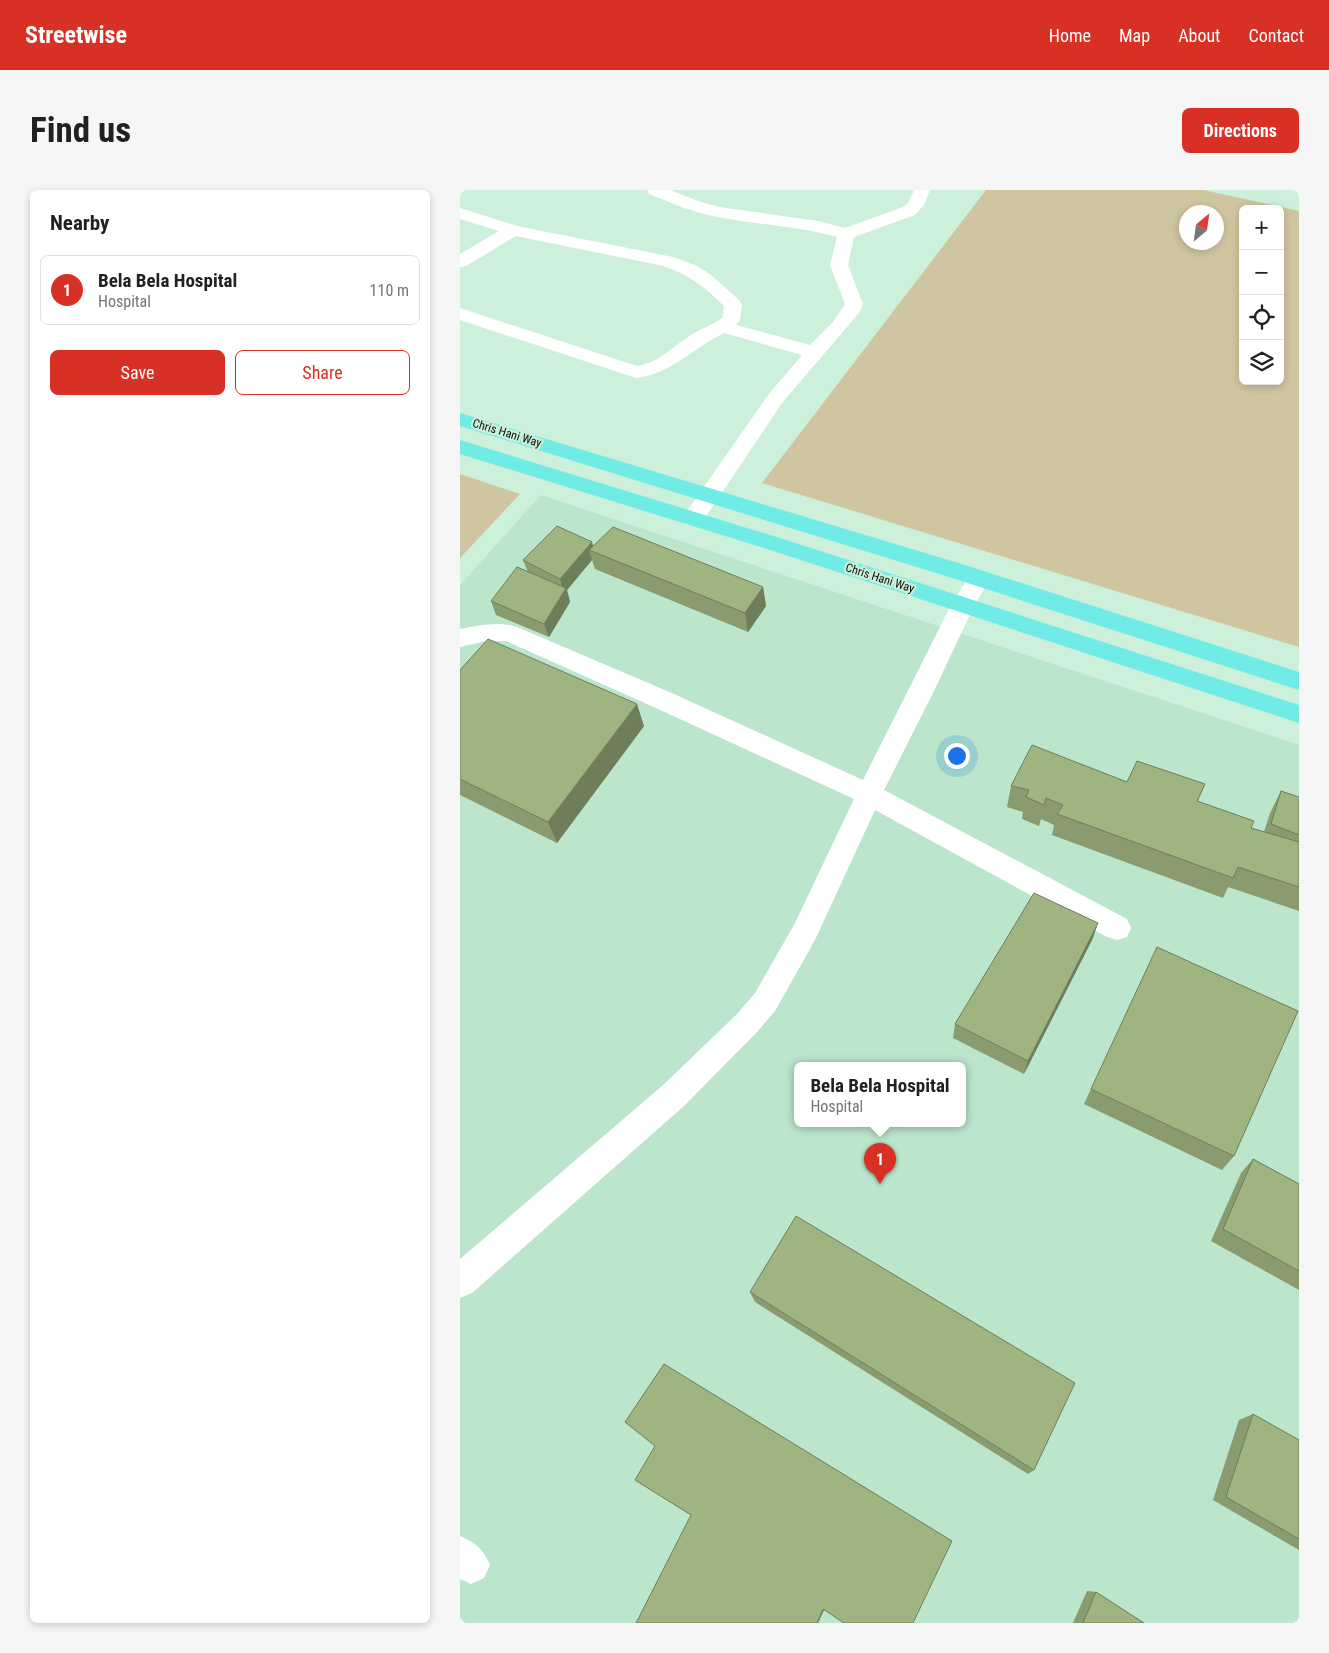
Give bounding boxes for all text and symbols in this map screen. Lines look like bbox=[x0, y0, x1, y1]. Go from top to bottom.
text: Streetwise bbox=[25, 21, 127, 49]
text: Home bbox=[1049, 25, 1091, 46]
text: Map bbox=[1119, 25, 1150, 46]
text: About bbox=[1178, 25, 1220, 46]
text: Contact bbox=[1248, 25, 1304, 46]
button: Directions bbox=[1182, 108, 1299, 153]
text: Find us bbox=[30, 110, 131, 151]
north arrow bbox=[1179, 205, 1224, 250]
map controls bbox=[1239, 205, 1284, 385]
button: + bbox=[1239, 205, 1284, 250]
text: Nearby bbox=[50, 211, 109, 235]
button: − bbox=[1239, 250, 1284, 295]
text: Bela Bela Hospital bbox=[98, 269, 237, 292]
text: 1 bbox=[63, 281, 71, 300]
text: 110 m bbox=[370, 281, 409, 300]
text: Hospital bbox=[98, 292, 151, 311]
button: locate bbox=[1239, 295, 1284, 340]
button: layers bbox=[1239, 340, 1284, 385]
button: Save bbox=[50, 350, 225, 395]
button: Share bbox=[235, 350, 410, 395]
street label: Chris Hani Way bbox=[471, 416, 543, 450]
street label: Chris Hani Way bbox=[844, 560, 916, 596]
your location bbox=[944, 743, 970, 769]
popup bbox=[794, 1062, 966, 1127]
text: Bela Bela Hospital bbox=[810, 1074, 950, 1097]
text: Hospital bbox=[810, 1097, 863, 1116]
pin: 1 bbox=[864, 1143, 896, 1184]

